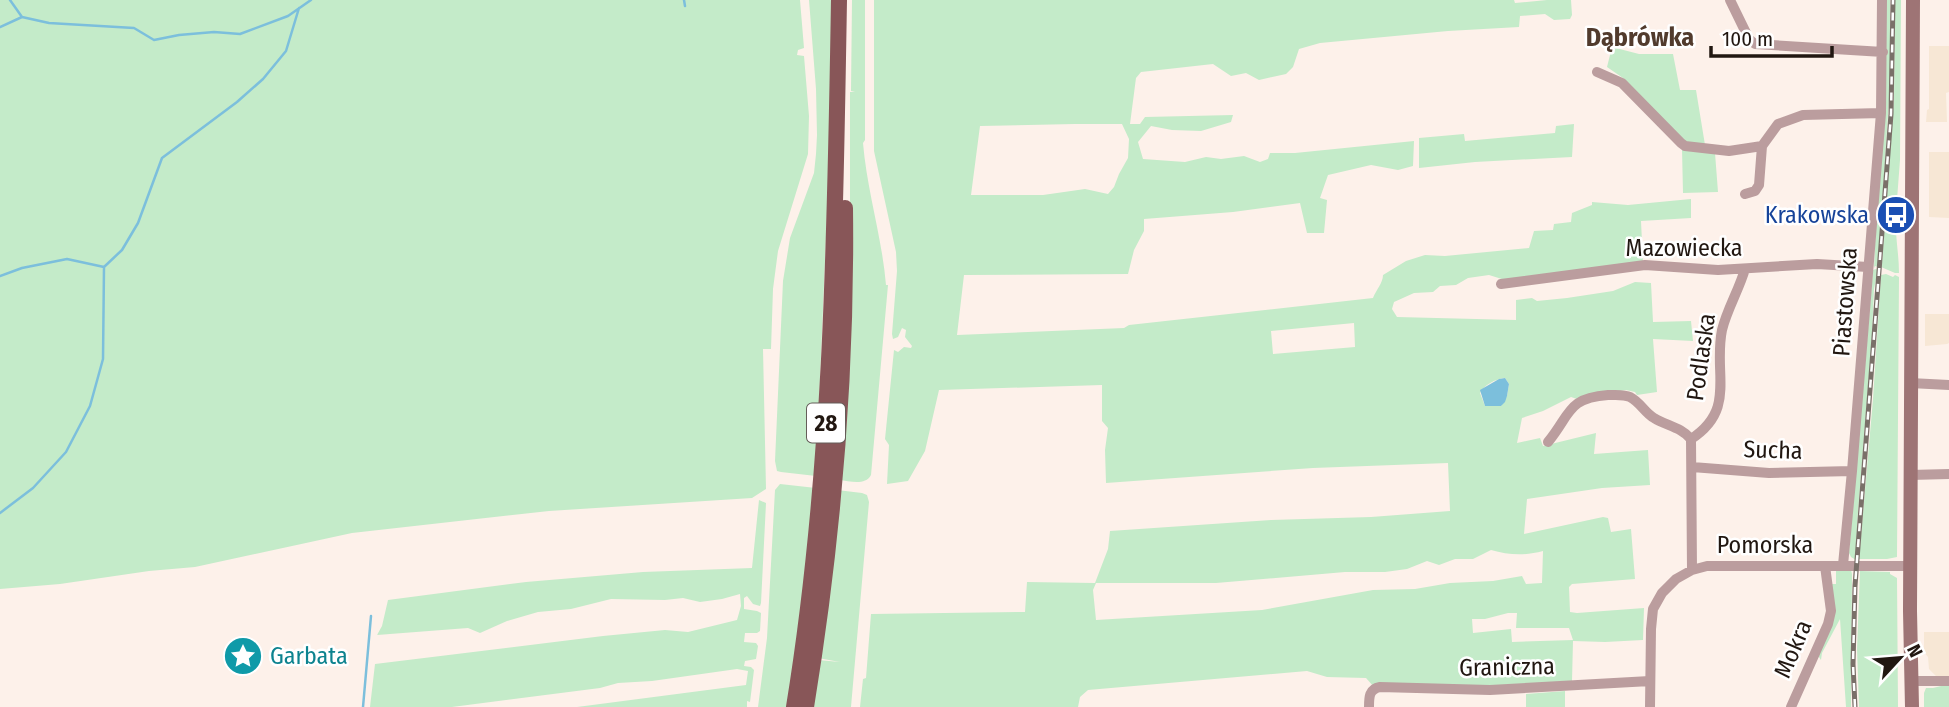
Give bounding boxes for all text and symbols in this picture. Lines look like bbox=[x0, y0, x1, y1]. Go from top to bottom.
scale bar bbox=[1711, 14, 1832, 58]
district label: Dąbrówka bbox=[1586, 22, 1694, 53]
text: 100 m bbox=[1722, 26, 1773, 52]
bus stop icon: Krakowska bbox=[1875, 194, 1917, 236]
place label: Krakowska bbox=[1765, 201, 1869, 229]
street label: Mazowiecka bbox=[1625, 234, 1743, 262]
street label: Piastowska bbox=[1827, 247, 1863, 357]
street label: Podlaska bbox=[1681, 311, 1721, 403]
road number: 28 bbox=[807, 404, 845, 442]
street label: Sucha bbox=[1743, 435, 1803, 465]
street label: Pomorska bbox=[1717, 531, 1813, 559]
street label: Mokra bbox=[1768, 616, 1818, 682]
north arrow bbox=[1865, 623, 1935, 693]
place icon: Garbata bbox=[222, 635, 264, 677]
text: N bbox=[1902, 641, 1928, 661]
place label: Garbata bbox=[270, 642, 348, 670]
street label: Graniczna bbox=[1459, 652, 1555, 682]

